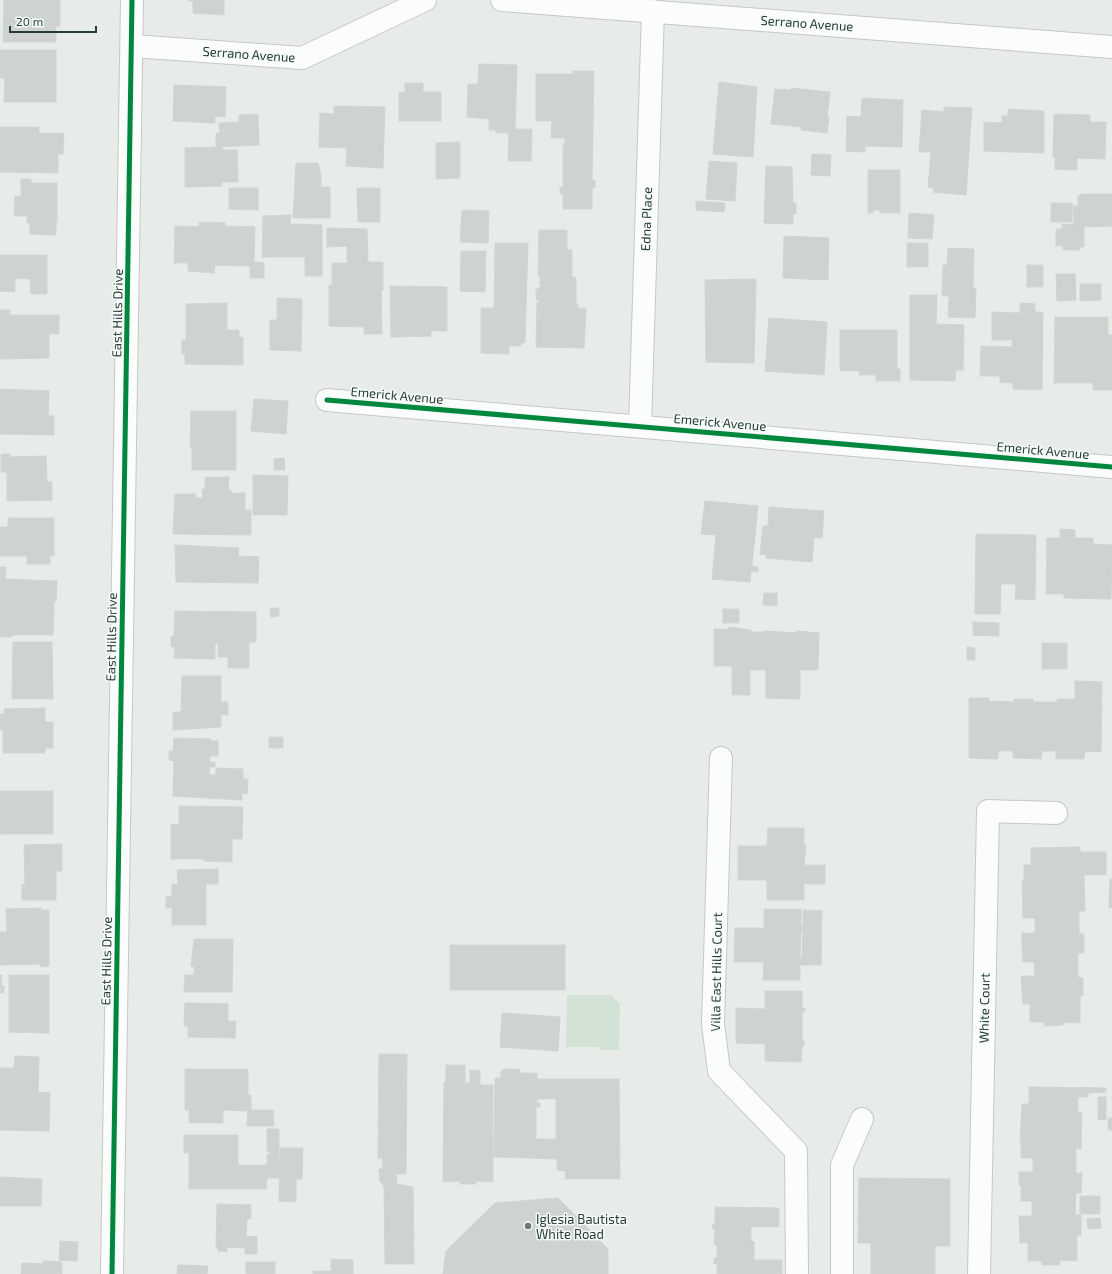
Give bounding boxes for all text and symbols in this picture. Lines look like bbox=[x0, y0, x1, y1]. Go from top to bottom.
scale bar bbox=[10, 8, 96, 34]
street label: Serrano Avenue bbox=[760, 12, 854, 34]
text: 20 m bbox=[16, 14, 43, 28]
street label: Serrano Avenue bbox=[202, 43, 296, 65]
street label: Edna Place bbox=[637, 187, 655, 251]
street label: East Hills Drive bbox=[108, 268, 126, 358]
street label: Emerick Avenue bbox=[350, 383, 444, 407]
street label: Emerick Avenue bbox=[673, 410, 767, 434]
street label: Emerick Avenue bbox=[996, 438, 1090, 462]
street label: East Hills Drive bbox=[102, 592, 120, 682]
street label: Villa East Hills Court bbox=[707, 912, 725, 1032]
street label: East Hills Drive bbox=[97, 916, 115, 1006]
street label: White Court bbox=[975, 973, 993, 1043]
place label: Iglesia Bautista White Road bbox=[536, 1211, 627, 1242]
marker: Iglesia Bautista White Road bbox=[523, 1221, 533, 1231]

